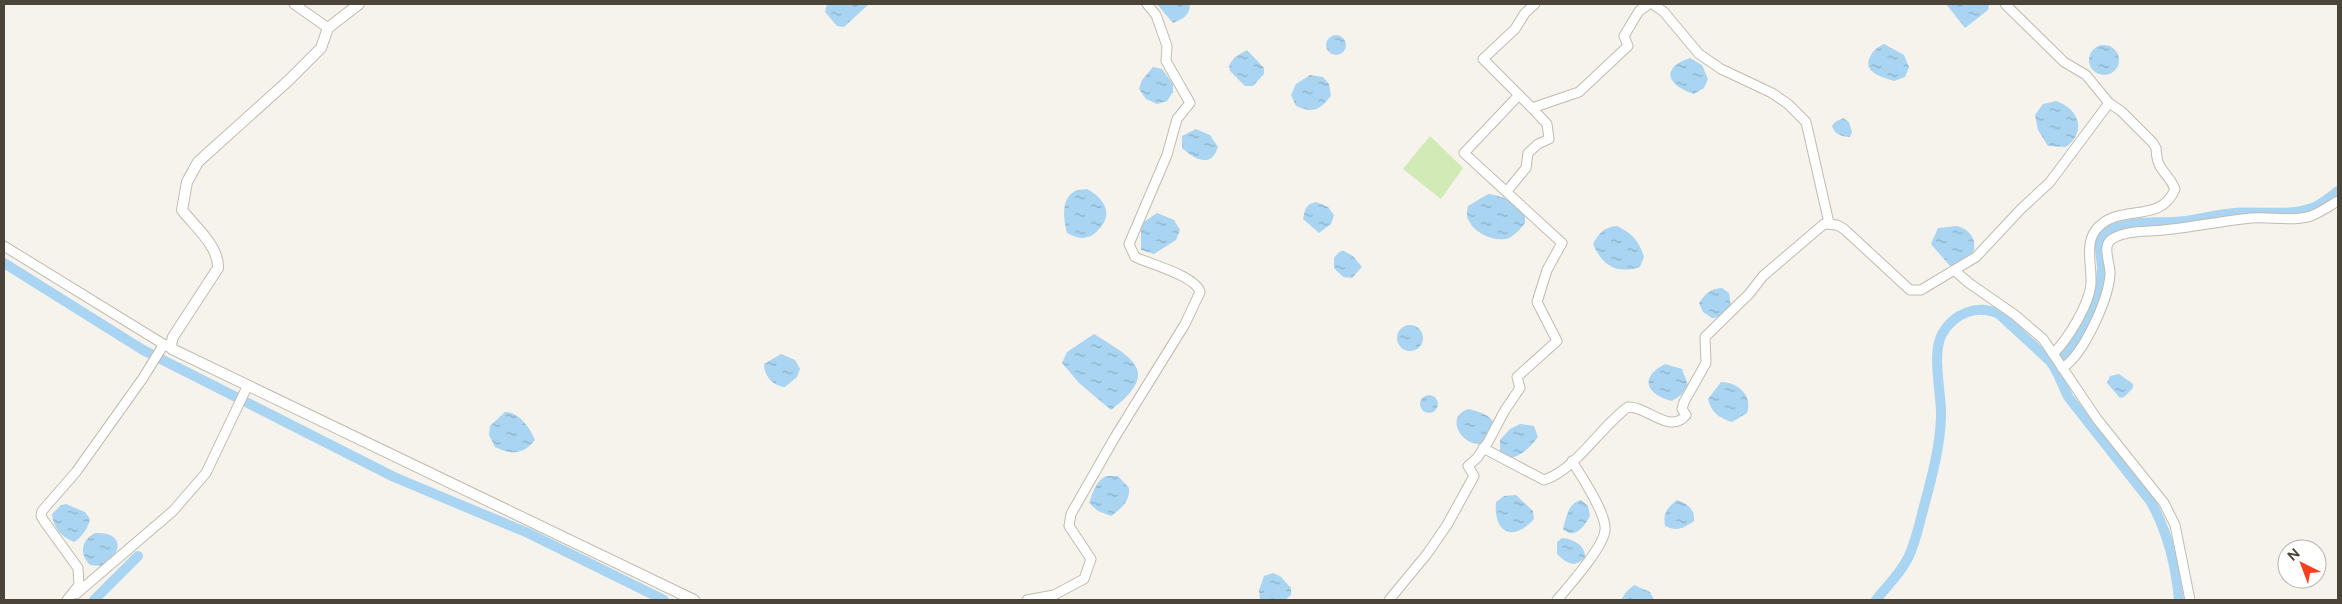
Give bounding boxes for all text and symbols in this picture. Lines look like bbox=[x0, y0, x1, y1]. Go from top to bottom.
north arrow bbox=[2277, 539, 2327, 589]
text: N bbox=[2284, 545, 2303, 565]

